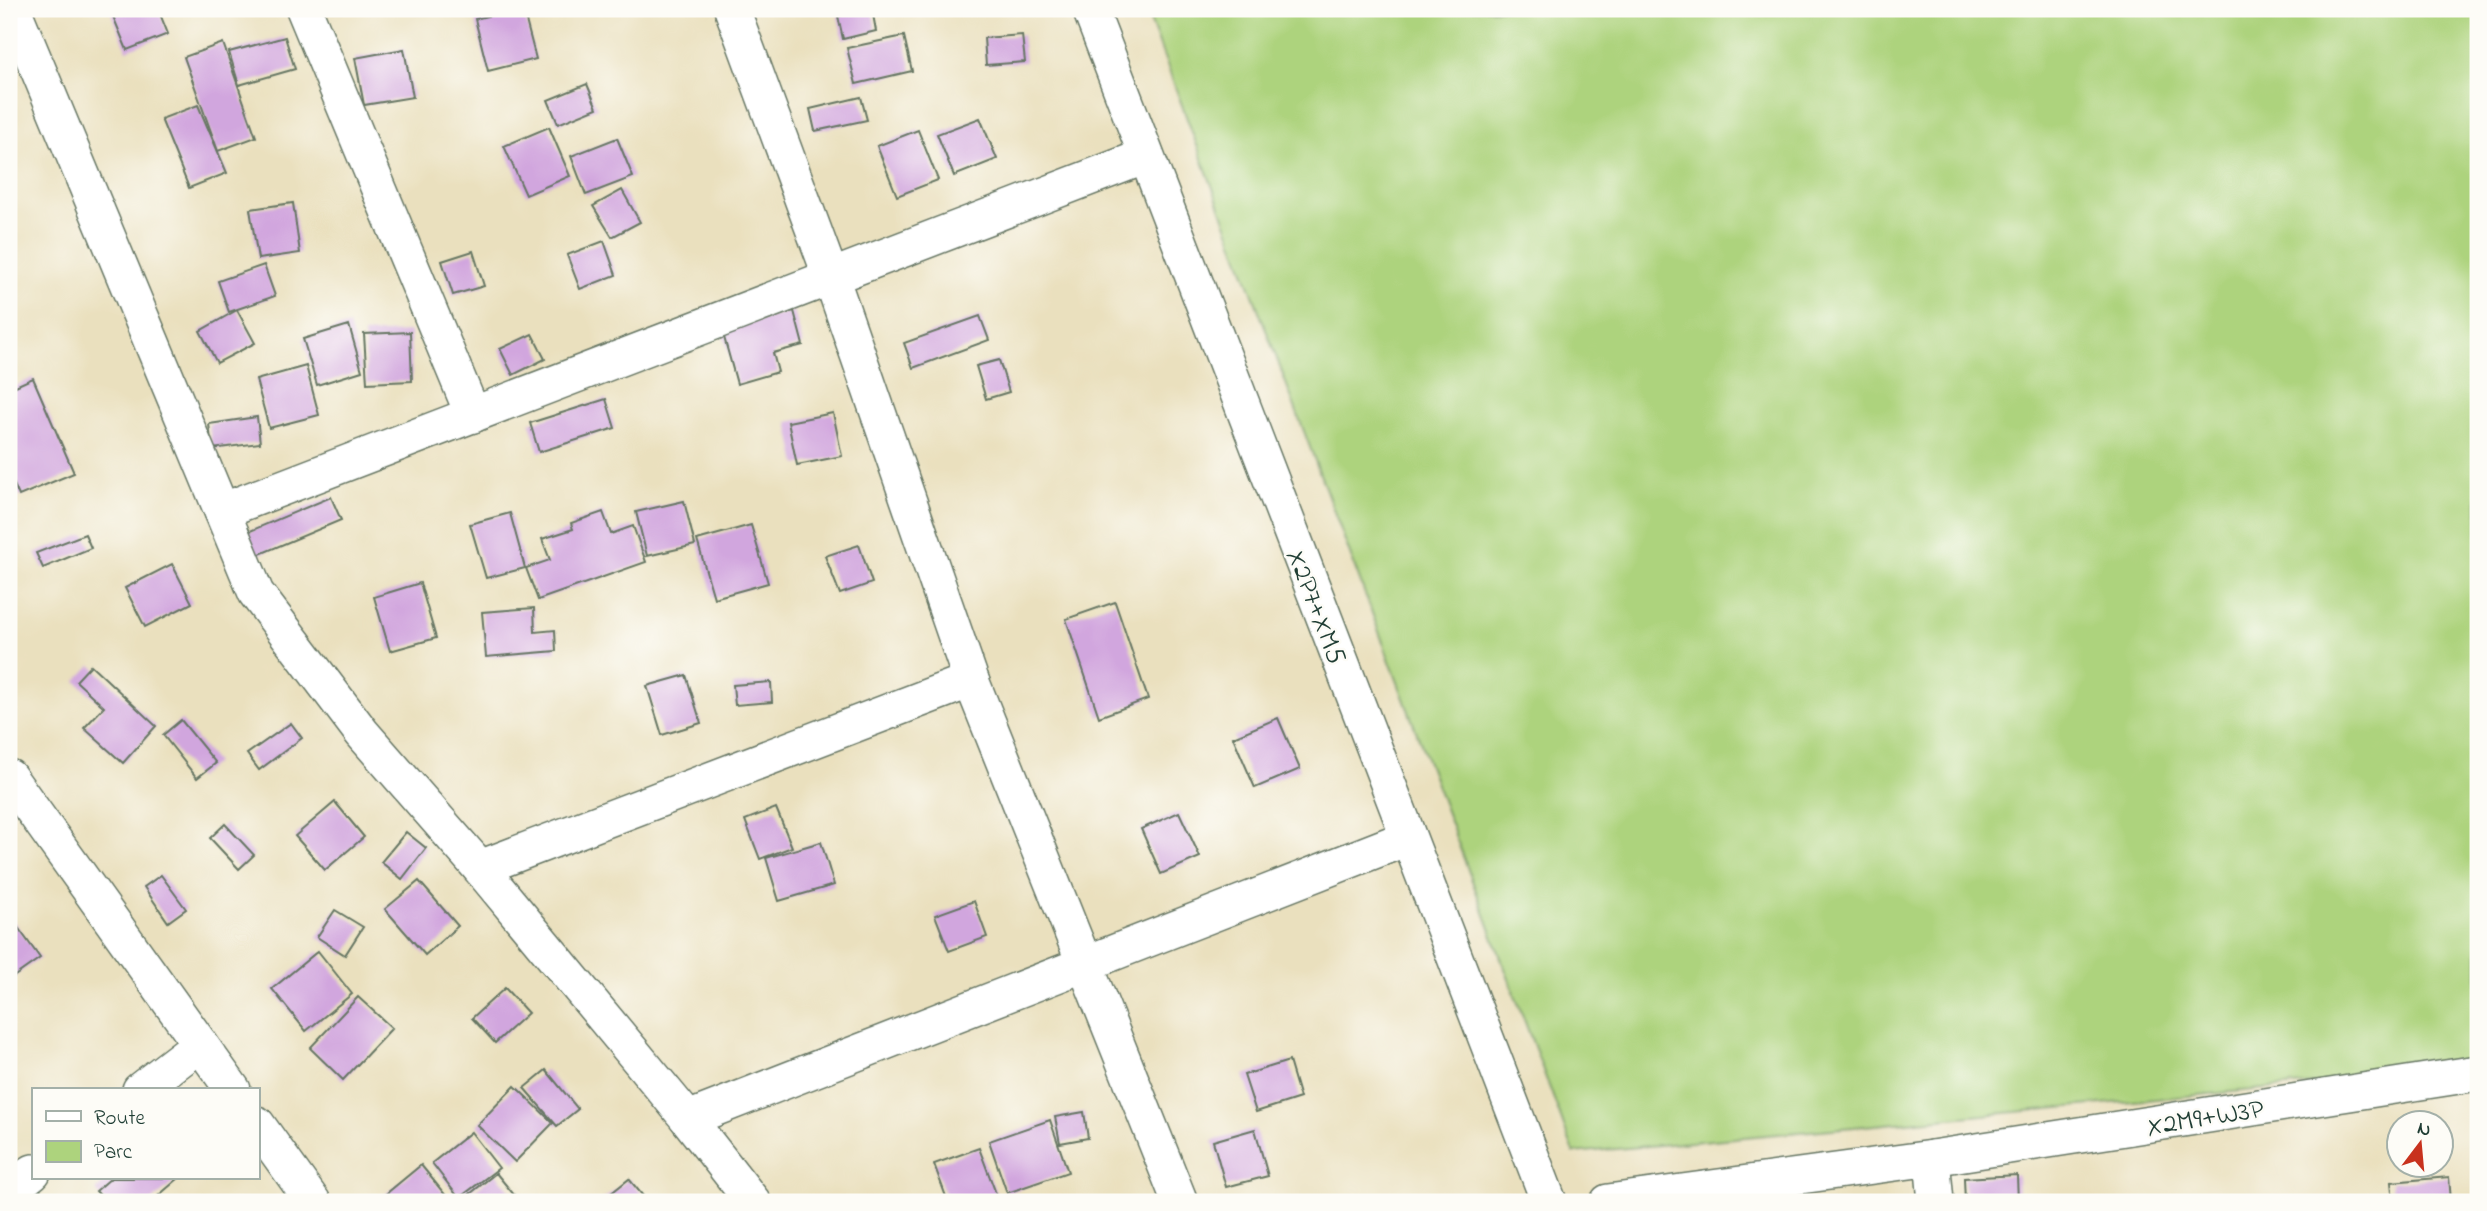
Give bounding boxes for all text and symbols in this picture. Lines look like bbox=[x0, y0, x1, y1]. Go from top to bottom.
street label: X2P7+XM5 bbox=[1274, 544, 1355, 671]
legend bbox=[32, 1088, 259, 1180]
street label: X2M9+W3P bbox=[2144, 1090, 2268, 1149]
text: Route bbox=[94, 1104, 146, 1134]
north arrow bbox=[2386, 1110, 2456, 1180]
text: N bbox=[2414, 1115, 2434, 1145]
text: Parc bbox=[94, 1138, 133, 1168]

